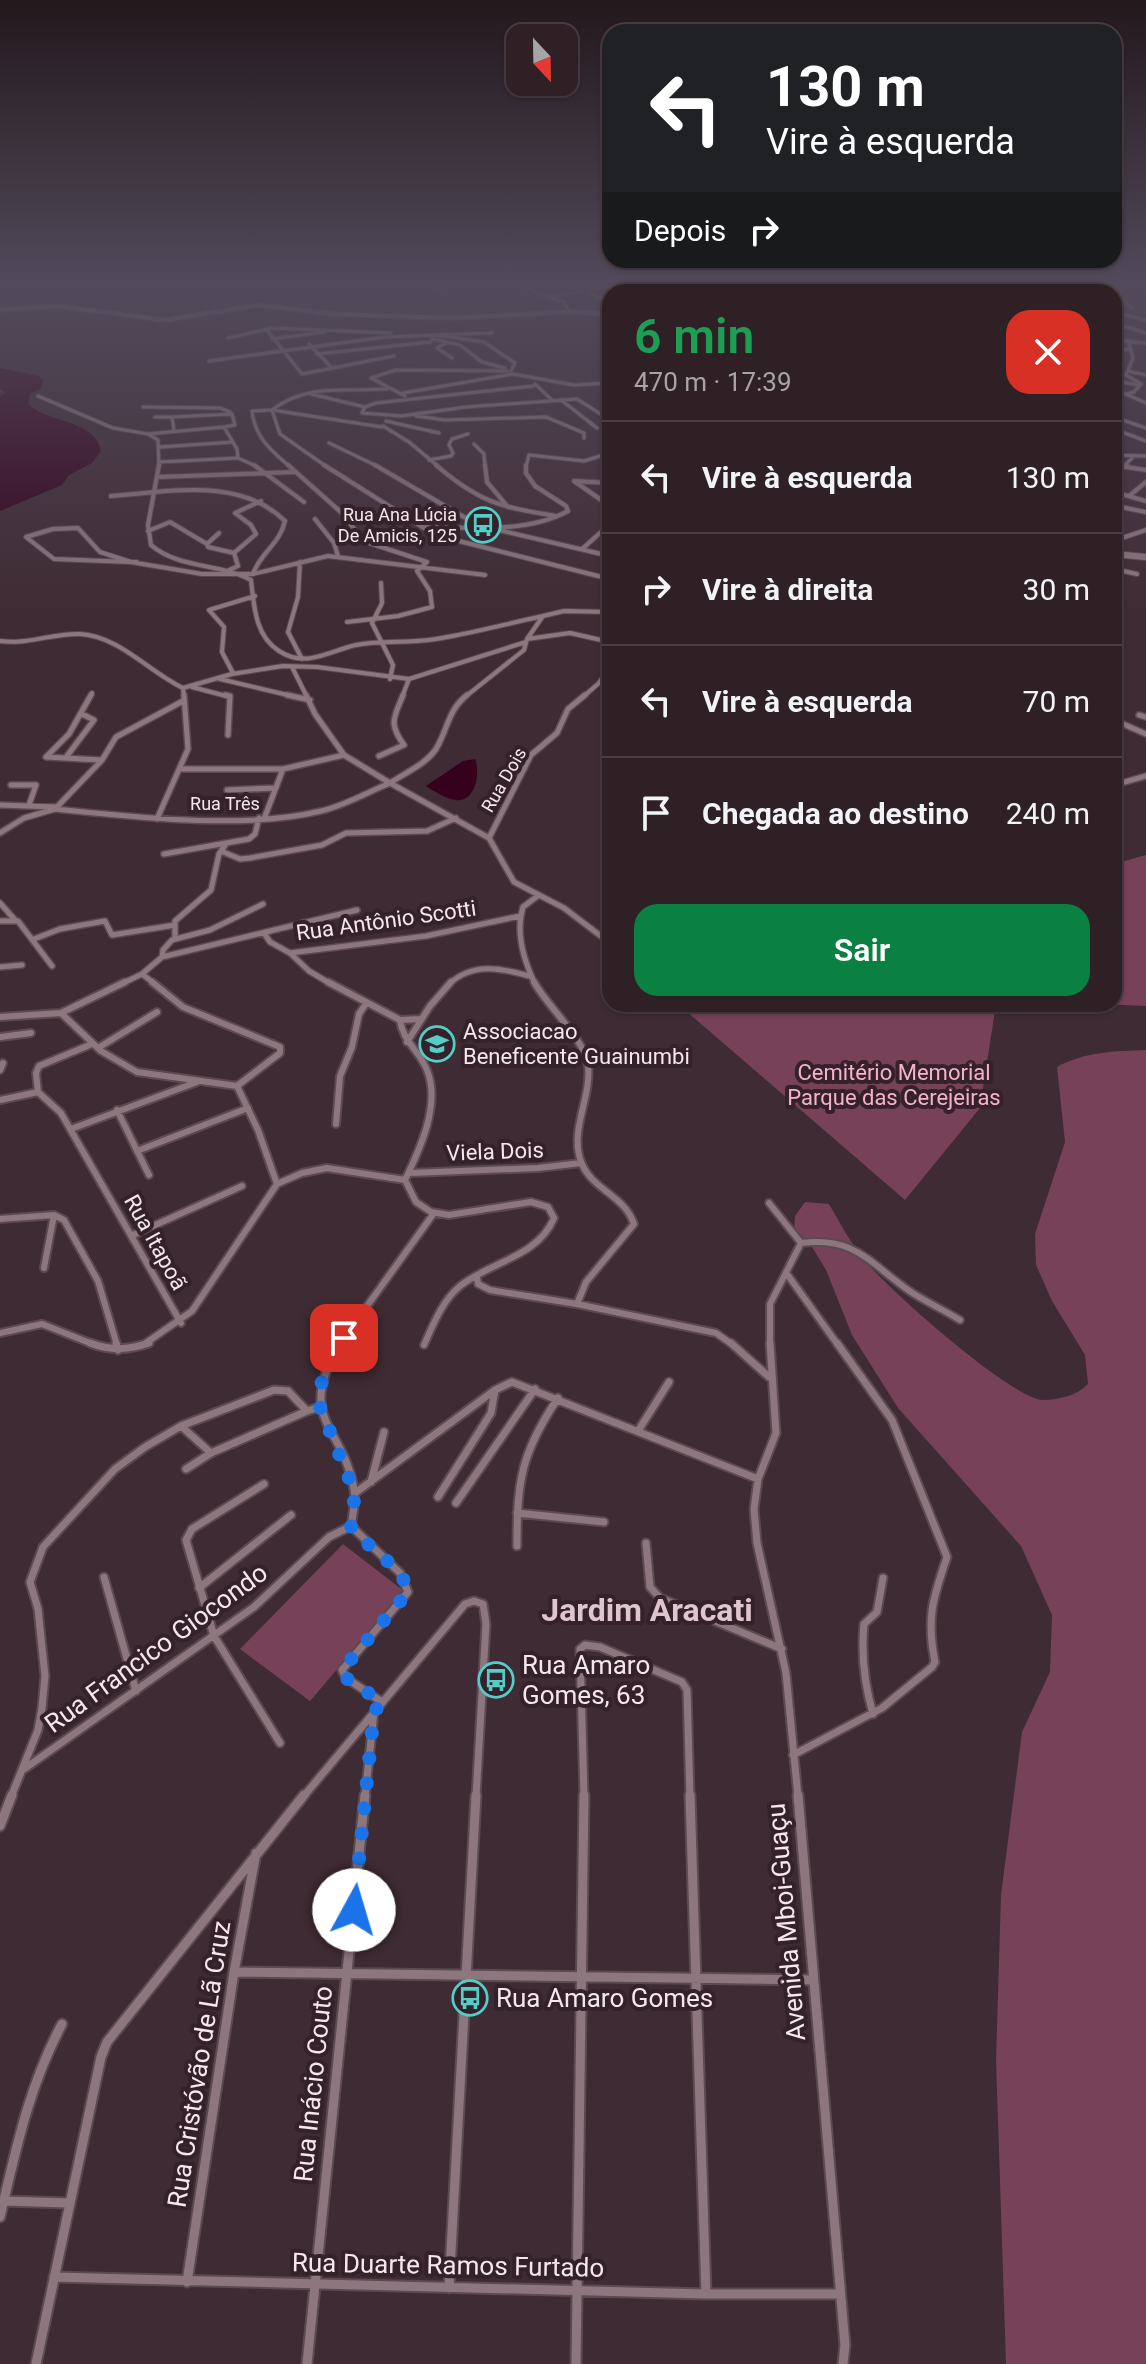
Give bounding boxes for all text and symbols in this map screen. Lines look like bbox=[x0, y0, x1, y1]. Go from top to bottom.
north arrow bbox=[506, 24, 578, 96]
map controls bbox=[506, 24, 578, 96]
text: 130 m bbox=[766, 54, 925, 120]
icon: left bbox=[634, 56, 738, 160]
text: Vire à esquerda bbox=[766, 121, 1015, 163]
icon: right bbox=[742, 208, 786, 252]
text: Depois bbox=[634, 213, 726, 248]
text: 6 min bbox=[634, 308, 754, 365]
button: close bbox=[1006, 310, 1090, 394]
text: 470 m · 17:39 bbox=[634, 367, 792, 397]
icon: left bbox=[634, 455, 678, 499]
text: Vire à esquerda bbox=[702, 460, 913, 495]
text: 130 m bbox=[1006, 460, 1090, 495]
place label: Rua Ana Lúcia De Amicis, 125 bbox=[338, 504, 457, 546]
bus stop icon: Rua Ana Lúcia De Amicis, 125 bbox=[464, 506, 502, 544]
icon: right bbox=[634, 567, 678, 611]
text: Vire à direita bbox=[702, 572, 873, 607]
text: 30 m bbox=[1023, 572, 1090, 607]
icon: left bbox=[634, 679, 678, 723]
text: Vire à esquerda bbox=[702, 684, 913, 719]
text: 70 m bbox=[1023, 684, 1090, 719]
street label: Rua Dois bbox=[477, 744, 530, 816]
icon: arrive bbox=[634, 791, 678, 835]
street label: Rua Três bbox=[190, 793, 260, 814]
text: Chegada ao destino bbox=[702, 796, 969, 831]
text: 240 m bbox=[1006, 796, 1090, 831]
street label: Rua Antônio Scotti bbox=[294, 895, 478, 946]
button: Sair bbox=[634, 904, 1090, 996]
place label: Associacao Beneficente Guainumbi bbox=[463, 1019, 690, 1069]
school or university icon: Associacao Beneficente Guainumbi bbox=[418, 1025, 456, 1063]
park label: Cemitério Memorial Parque das Cerejeiras bbox=[787, 1060, 1001, 1110]
street label: Viela Dois bbox=[446, 1137, 544, 1166]
street label: Rua Itapoã bbox=[119, 1190, 192, 1294]
pin bbox=[310, 1304, 378, 1372]
icon: arrive bbox=[322, 1316, 366, 1360]
street label: Rua Francico Giocondo bbox=[39, 1557, 273, 1739]
district label: Jardim Aracati bbox=[541, 1591, 753, 1629]
place label: Rua Amaro Gomes, 63 bbox=[522, 1650, 650, 1710]
bus stop icon: Rua Amaro Gomes, 63 bbox=[477, 1661, 515, 1699]
street label: Avenida Mboi-Guaçu bbox=[761, 1802, 811, 2042]
position arrow bbox=[312, 1868, 396, 1952]
street label: Rua Cristóvão de Lã Cruz bbox=[162, 1919, 236, 2209]
bus stop icon: Rua Amaro Gomes bbox=[451, 1979, 489, 2017]
place label: Rua Amaro Gomes bbox=[496, 1983, 713, 2013]
street label: Rua Inácio Couto bbox=[288, 1985, 338, 2183]
street label: Rua Duarte Ramos Furtado bbox=[292, 2247, 604, 2283]

